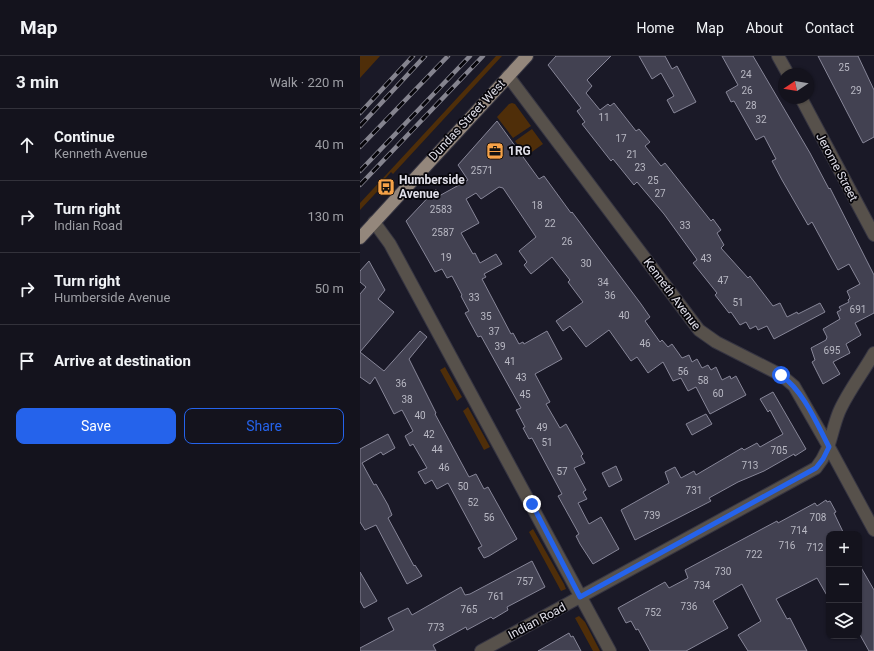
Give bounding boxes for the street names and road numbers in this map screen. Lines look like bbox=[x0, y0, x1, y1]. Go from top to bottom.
street label: Dundas Street West bbox=[426, 77, 508, 163]
street label: Jerome Street bbox=[813, 130, 861, 204]
street label: Kenneth Avenue bbox=[640, 255, 704, 333]
street label: Indian Road bbox=[506, 600, 568, 642]

